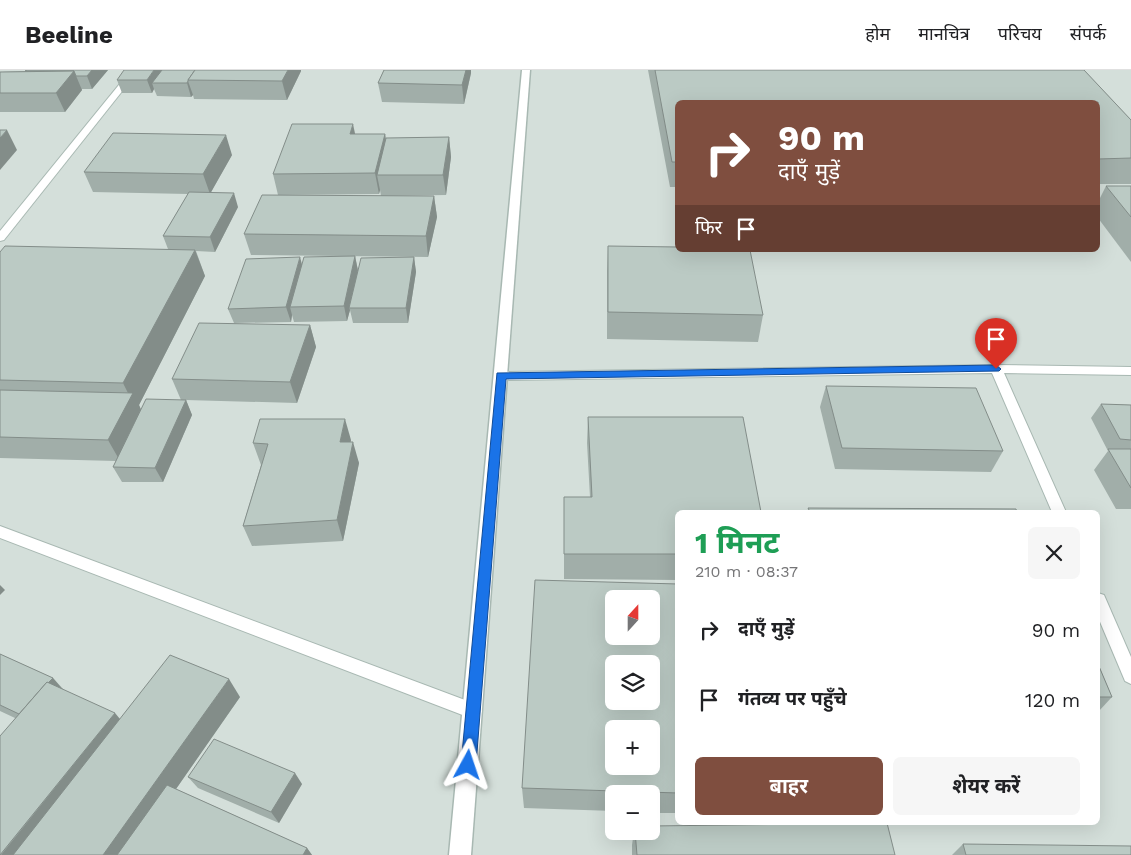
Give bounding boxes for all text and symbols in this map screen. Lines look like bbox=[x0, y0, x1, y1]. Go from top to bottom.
text: Beeline bbox=[25, 21, 113, 49]
text: होम bbox=[865, 23, 890, 44]
text: मानचित्र bbox=[918, 23, 970, 44]
text: परिचय bbox=[998, 23, 1042, 44]
text: संपर्क bbox=[1070, 23, 1106, 44]
text: 90 m bbox=[778, 117, 865, 159]
icon: right bbox=[695, 120, 760, 185]
text: दाएँ मुड़ें bbox=[778, 159, 840, 184]
icon: arrive bbox=[732, 215, 760, 243]
text: फिर bbox=[695, 216, 722, 239]
pin bbox=[975, 318, 1017, 369]
icon: arrive bbox=[982, 325, 1010, 353]
text: 1 मिनट bbox=[695, 525, 779, 560]
button: close bbox=[1028, 527, 1080, 579]
text: 210 m · 08:37 bbox=[695, 562, 798, 581]
north arrow bbox=[605, 590, 660, 645]
map controls bbox=[605, 590, 660, 840]
icon: right bbox=[695, 616, 723, 644]
text: दाएँ मुड़ें bbox=[738, 617, 794, 640]
text: 90 m bbox=[1032, 619, 1080, 642]
button: layers bbox=[605, 655, 660, 710]
icon: arrive bbox=[695, 686, 723, 714]
text: गंतव्य पर पहुँचे bbox=[738, 687, 847, 710]
text: 120 m bbox=[1025, 689, 1080, 712]
button: + bbox=[605, 720, 660, 775]
position arrow bbox=[441, 738, 493, 790]
button: बाहर bbox=[695, 757, 883, 815]
button: शेयर करें bbox=[893, 757, 1080, 815]
button: − bbox=[605, 785, 660, 840]

